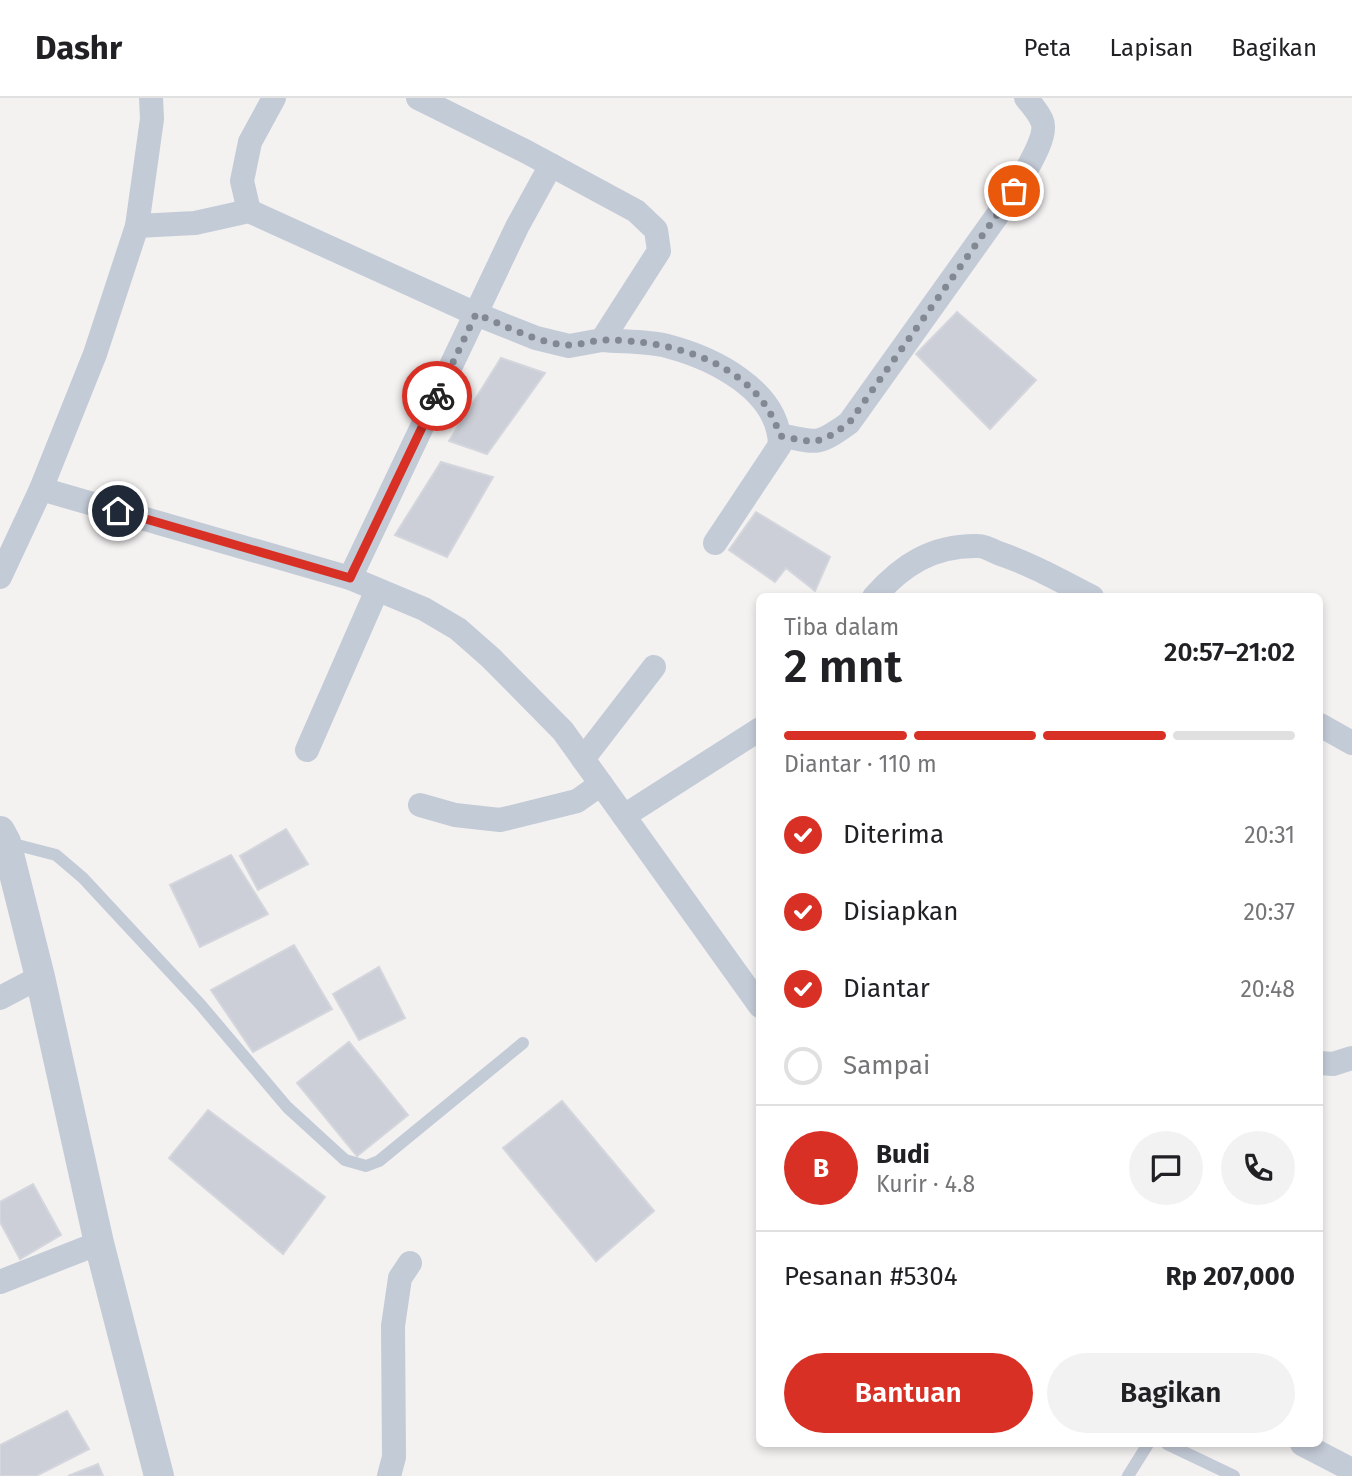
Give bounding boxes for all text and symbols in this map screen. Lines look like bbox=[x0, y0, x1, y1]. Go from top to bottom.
text: Dashr bbox=[35, 28, 122, 68]
text: Peta bbox=[1024, 34, 1071, 62]
text: Lapisan bbox=[1109, 34, 1193, 62]
text: Bagikan bbox=[1231, 34, 1317, 62]
pin bbox=[984, 161, 1044, 221]
icon: bag bbox=[995, 172, 1033, 210]
courier bbox=[402, 361, 472, 431]
icon: bike bbox=[418, 377, 456, 415]
pin bbox=[88, 481, 148, 541]
icon: home bbox=[99, 492, 137, 530]
text: Tiba dalam bbox=[784, 613, 899, 641]
text: 20:57–21:02 bbox=[1164, 637, 1295, 668]
text: 2 mnt bbox=[784, 639, 902, 694]
text: Diantar · 110 m bbox=[784, 750, 937, 778]
icon: check bbox=[784, 816, 822, 854]
text: Diterima bbox=[843, 819, 944, 850]
text: 20:31 bbox=[1244, 821, 1295, 849]
icon: check bbox=[784, 893, 822, 931]
text: Disiapkan bbox=[843, 896, 958, 927]
text: 20:37 bbox=[1243, 898, 1295, 926]
icon: check bbox=[784, 970, 822, 1008]
text: Diantar bbox=[843, 973, 930, 1004]
text: 20:48 bbox=[1240, 975, 1295, 1003]
text: Sampai bbox=[843, 1050, 930, 1081]
button: chat bbox=[1129, 1131, 1203, 1205]
button: phone bbox=[1221, 1131, 1295, 1205]
text: Budi bbox=[876, 1139, 930, 1170]
text: B bbox=[813, 1153, 829, 1184]
text: Kurir · 4.8 bbox=[876, 1170, 975, 1198]
text: Pesanan #5304 bbox=[784, 1261, 958, 1292]
text: Rp 207,000 bbox=[1165, 1261, 1295, 1292]
button: Bantuan bbox=[784, 1353, 1033, 1433]
button: Bagikan bbox=[1047, 1353, 1295, 1433]

